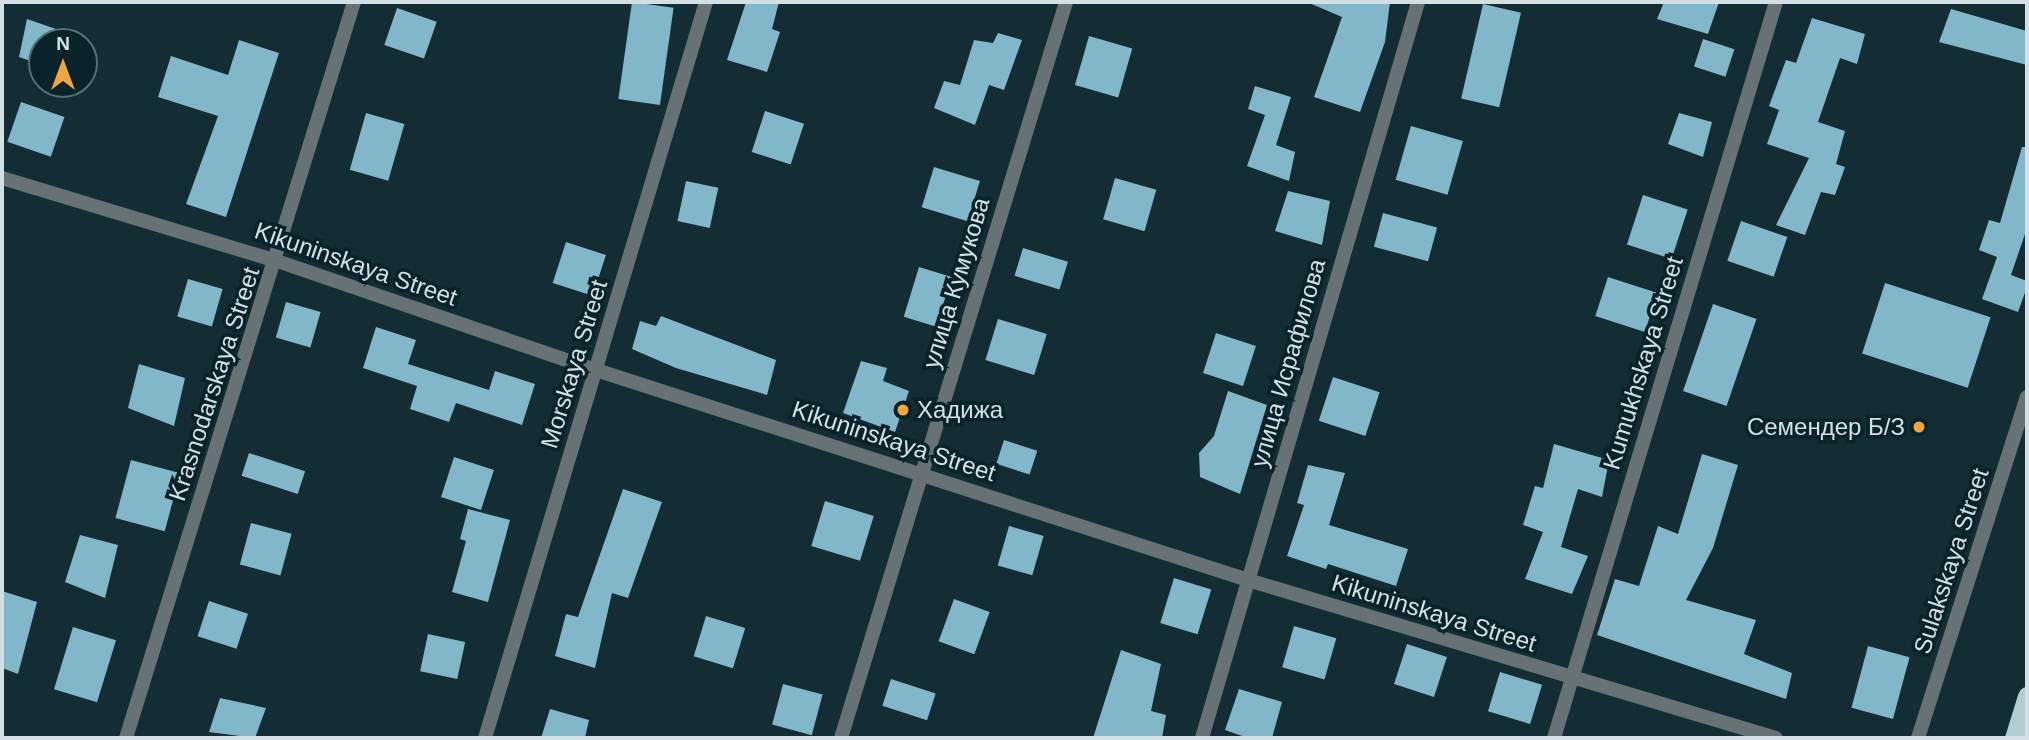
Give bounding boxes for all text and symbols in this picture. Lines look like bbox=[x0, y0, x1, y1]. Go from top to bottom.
north arrow bbox=[28, 28, 98, 98]
text: N bbox=[56, 33, 70, 54]
street label: улица Кумукова bbox=[916, 194, 996, 372]
street label: Kikuninskaya Street bbox=[251, 216, 461, 312]
street label: Kumukhskaya Street bbox=[1597, 253, 1689, 473]
street label: улица Исрафилова bbox=[1245, 256, 1331, 470]
street label: Krasnodarskaya Street bbox=[163, 263, 265, 505]
street label: Morskaya Street bbox=[535, 276, 613, 452]
street label: Kikuninskaya Street bbox=[789, 395, 999, 487]
place label: Хадижа bbox=[917, 396, 1003, 424]
marker: Хадижа bbox=[895, 402, 911, 418]
place label: Семендер Б/З bbox=[1747, 413, 1905, 441]
marker: Семендер Б/З bbox=[1911, 419, 1927, 435]
street label: Sulakskaya Street bbox=[1907, 465, 1995, 657]
street label: Kikuninskaya Street bbox=[1328, 568, 1540, 658]

